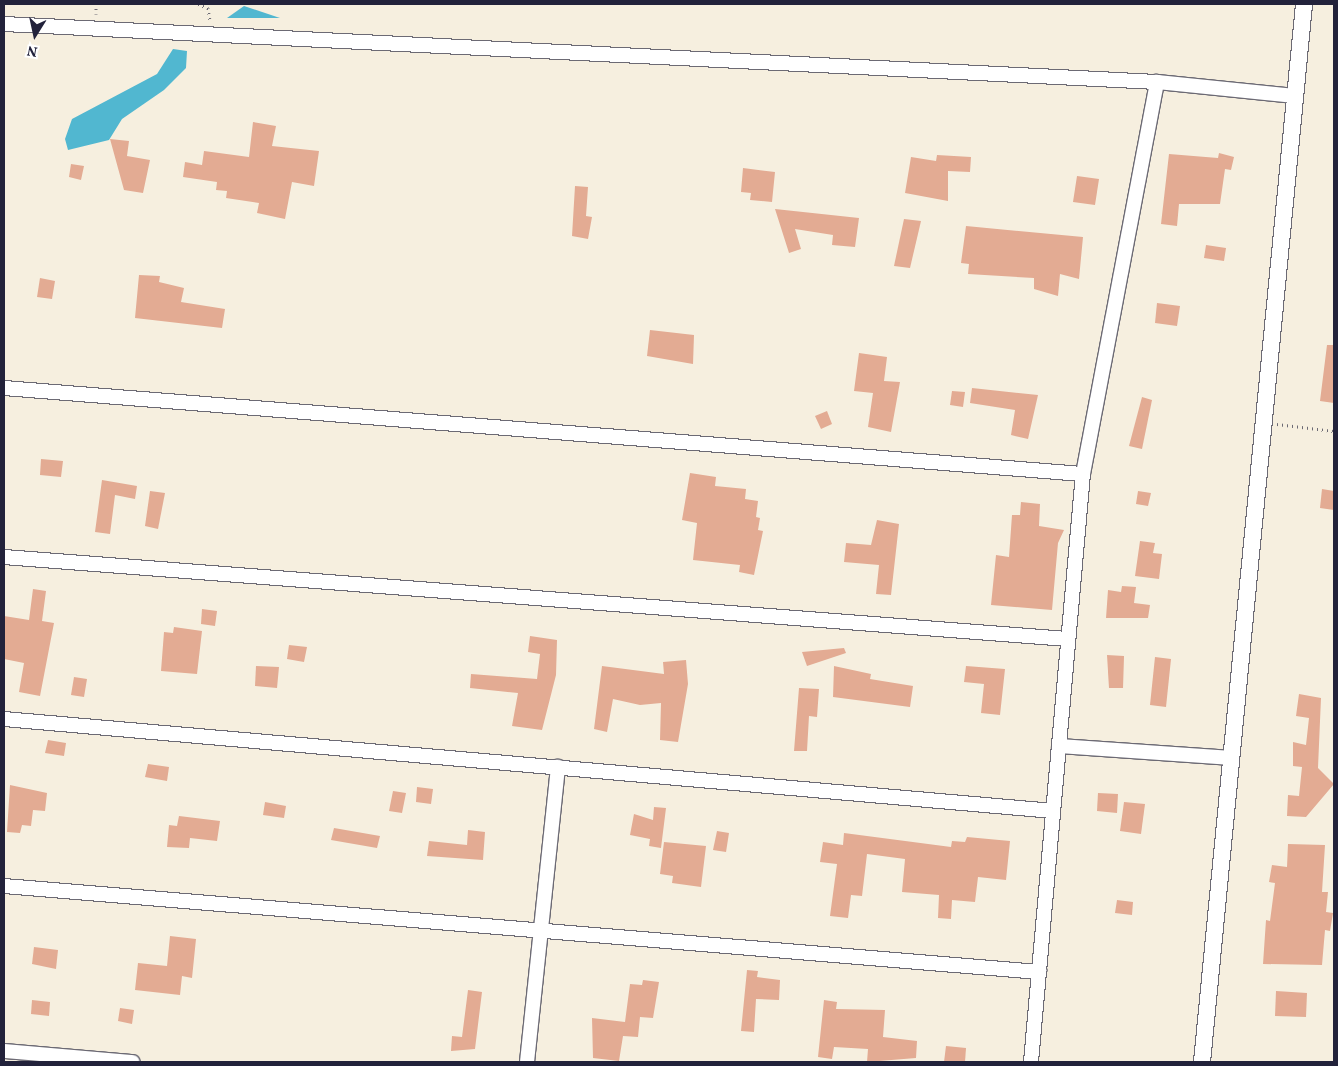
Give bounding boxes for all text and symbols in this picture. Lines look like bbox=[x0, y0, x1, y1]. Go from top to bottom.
north arrow bbox=[10, 10, 60, 60]
text: N bbox=[26, 40, 39, 61]

